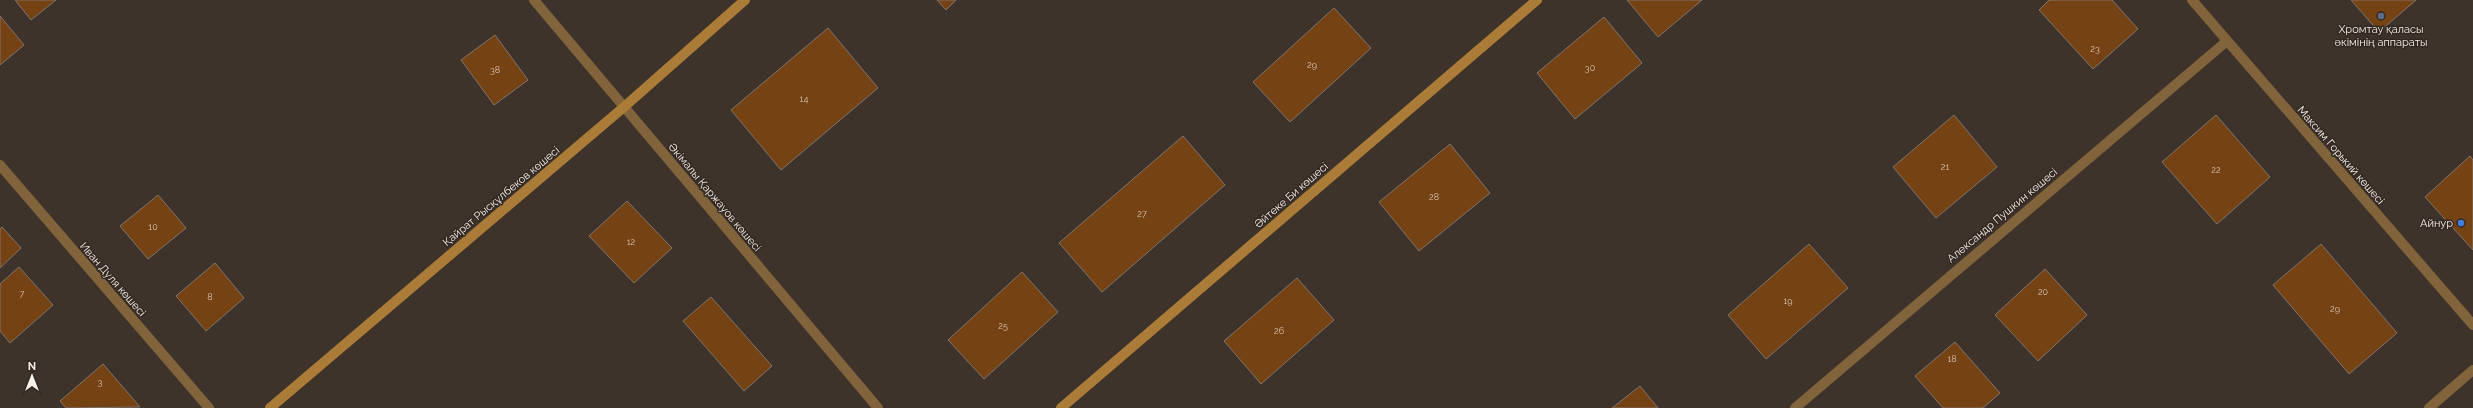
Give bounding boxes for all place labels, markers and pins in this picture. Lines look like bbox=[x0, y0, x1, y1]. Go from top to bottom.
marker: Хромтау қаласы әкімінің аппараты bbox=[2376, 11, 2386, 21]
place label: Хромтау қаласы әкімінің аппараты bbox=[2335, 23, 2427, 49]
place label: Айнур bbox=[2420, 217, 2453, 230]
marker: Айнур bbox=[2456, 218, 2466, 228]

